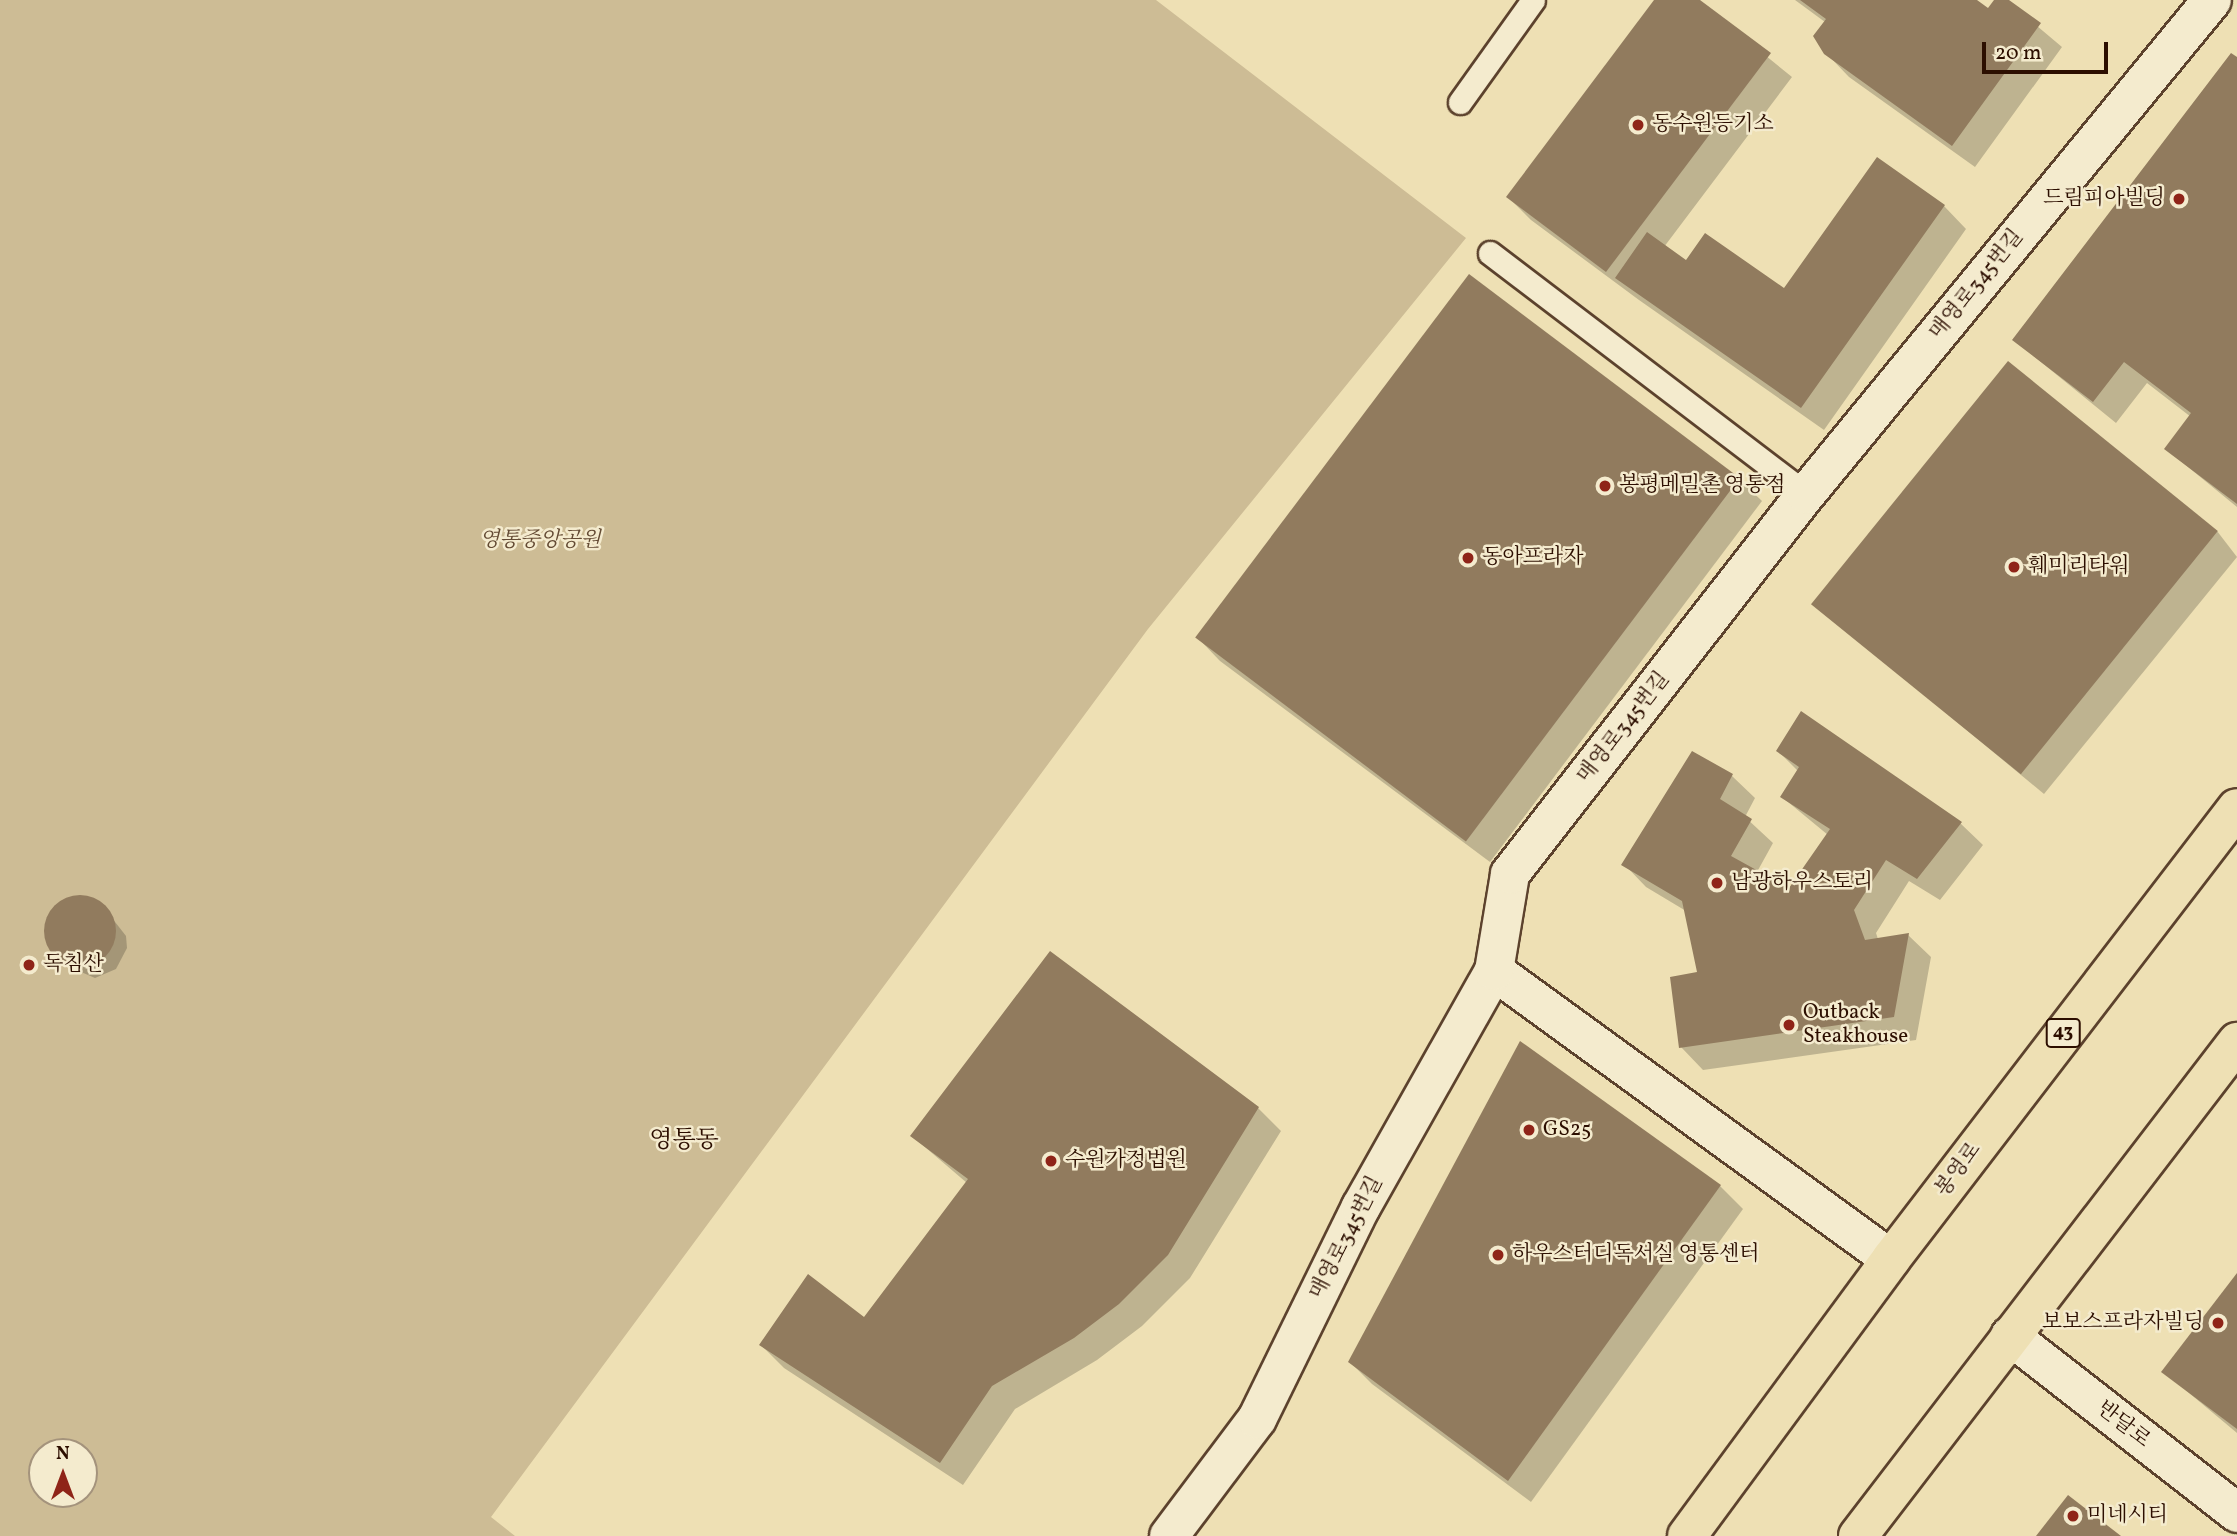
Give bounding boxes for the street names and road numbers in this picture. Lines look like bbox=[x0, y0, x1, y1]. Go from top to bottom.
street label: 매영로345번길 bbox=[1925, 225, 2029, 345]
street label: 매영로345번길 bbox=[1573, 667, 1675, 789]
road number: 43 bbox=[2046, 1018, 2080, 1049]
street label: 봉영로 bbox=[1931, 1138, 1987, 1202]
street label: 매영로345번길 bbox=[1305, 1172, 1389, 1304]
street label: 반달로 bbox=[2091, 1396, 2155, 1454]

